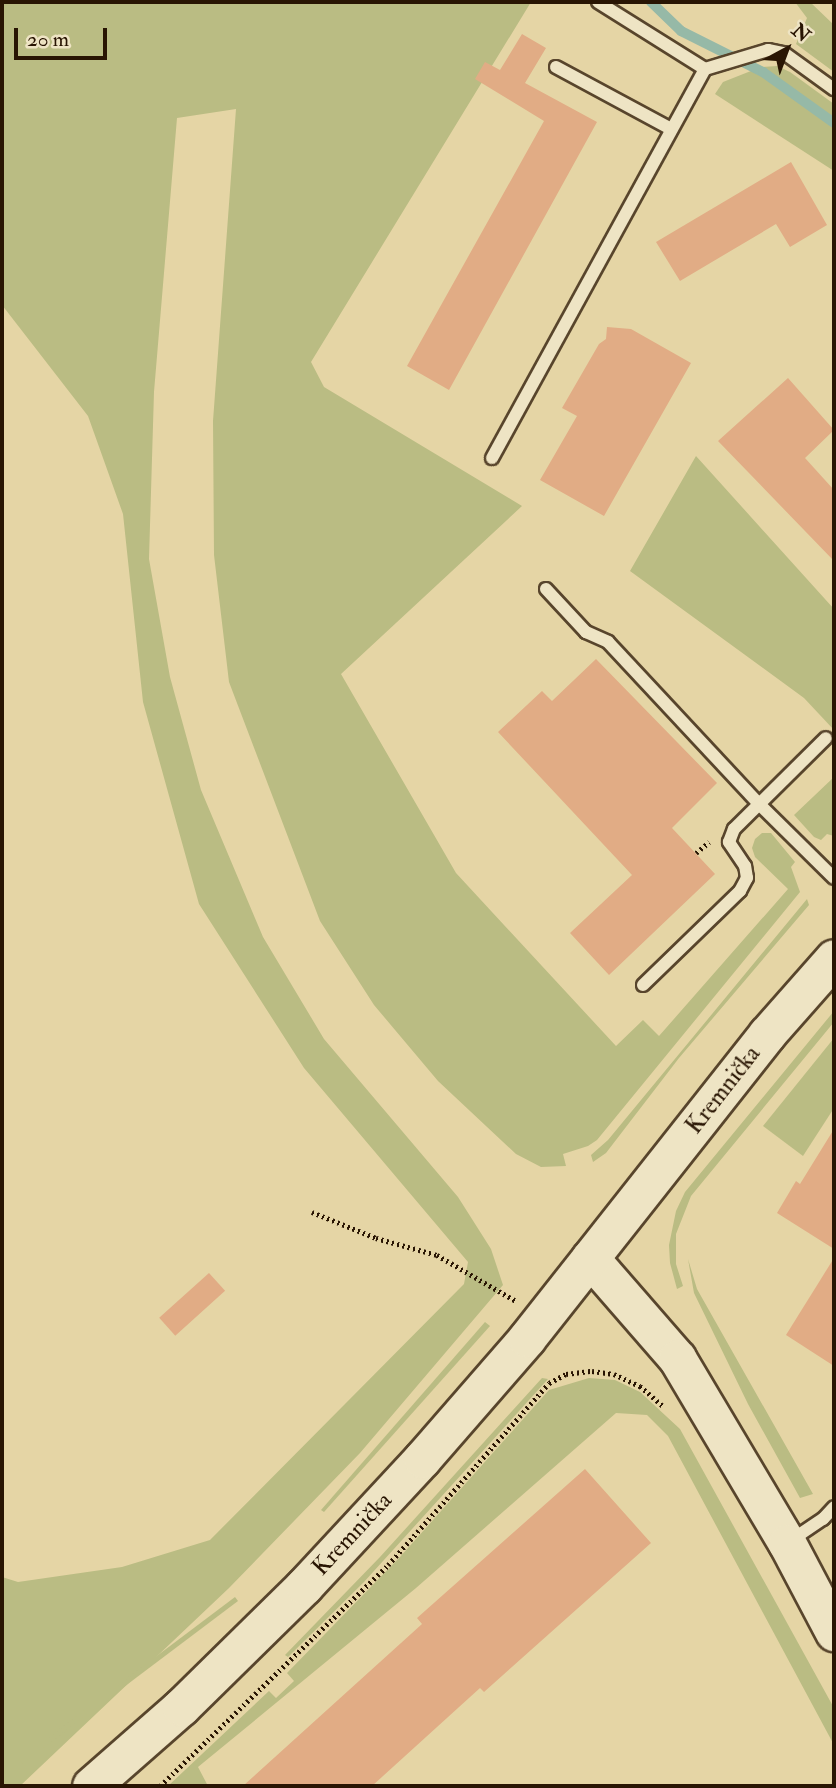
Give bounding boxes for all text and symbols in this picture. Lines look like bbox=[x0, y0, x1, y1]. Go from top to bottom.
scale bar bbox=[18, 14, 110, 58]
north arrow bbox=[752, 14, 822, 84]
text: N bbox=[786, 19, 815, 48]
text: 20 m bbox=[27, 26, 69, 53]
street label: Kremnička bbox=[680, 1040, 766, 1140]
street label: Kremnička bbox=[306, 1486, 398, 1582]

